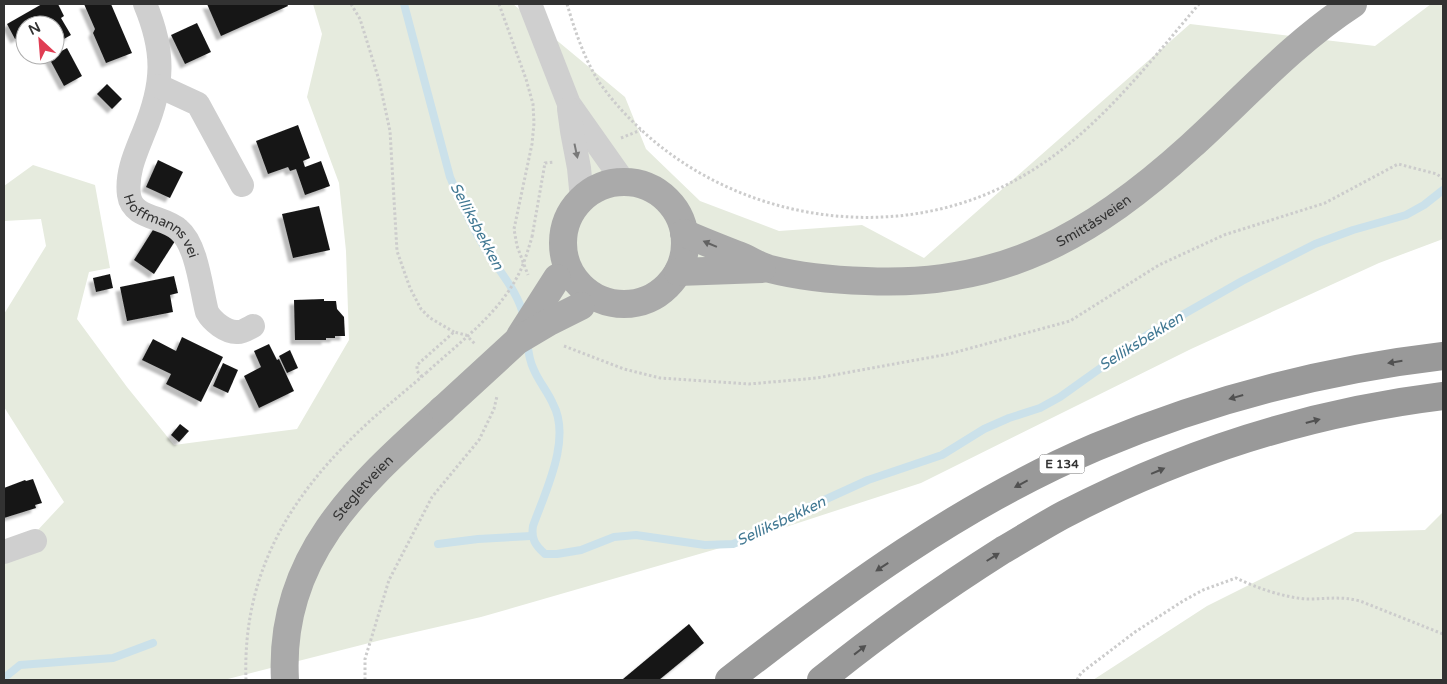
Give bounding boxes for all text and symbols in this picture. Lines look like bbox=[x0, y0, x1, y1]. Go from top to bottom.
north arrow bbox=[15, 15, 65, 65]
text: N bbox=[26, 19, 43, 39]
one-way arrow bbox=[573, 144, 581, 160]
water label: Selliksbekken bbox=[447, 179, 508, 273]
street label: Smittåsveien bbox=[1053, 191, 1135, 251]
street label: Hoffmanns vei bbox=[120, 192, 202, 260]
one-way arrow bbox=[703, 240, 718, 247]
water label: Selliksbekken bbox=[1096, 307, 1187, 374]
one-way arrow bbox=[1387, 359, 1403, 367]
one-way arrow bbox=[1229, 393, 1244, 401]
one-way arrow bbox=[1305, 417, 1320, 425]
street label: Stegletveien bbox=[329, 452, 397, 524]
road number: E 134 bbox=[1040, 454, 1084, 474]
one-way arrow bbox=[1151, 466, 1165, 474]
one-way arrow bbox=[1014, 480, 1029, 488]
water label: Selliksbekken bbox=[734, 492, 829, 549]
one-way arrow bbox=[986, 552, 999, 561]
one-way arrow bbox=[875, 563, 888, 572]
one-way arrow bbox=[853, 645, 867, 655]

